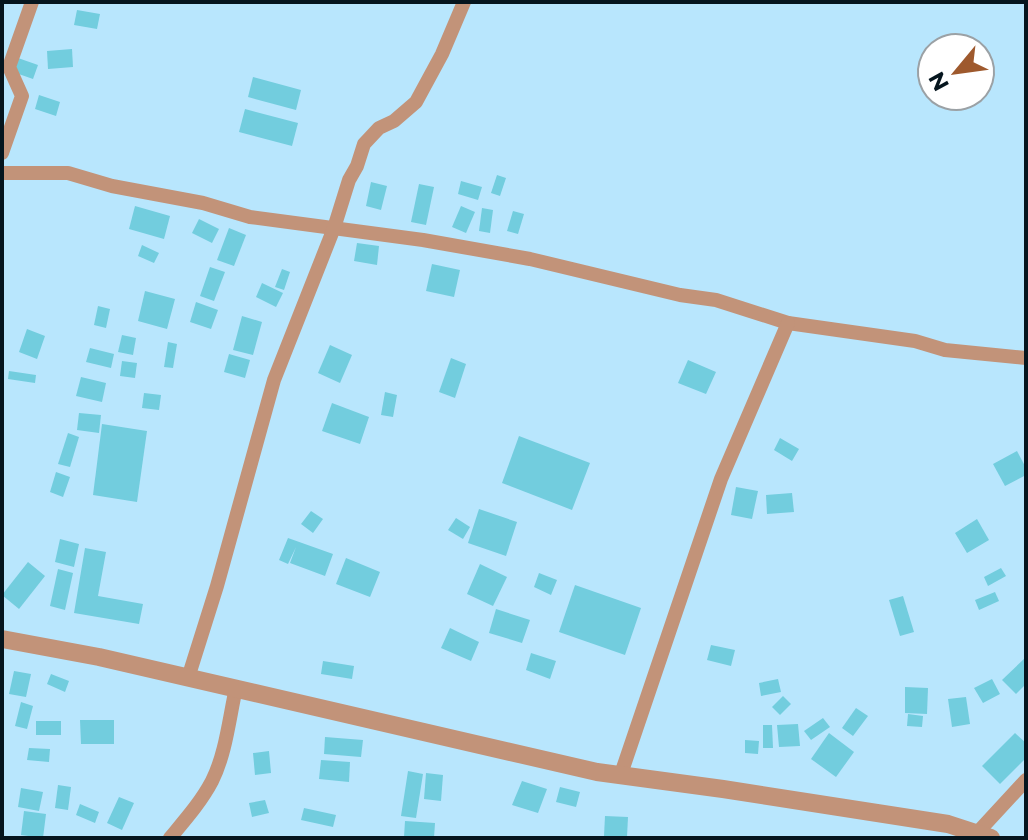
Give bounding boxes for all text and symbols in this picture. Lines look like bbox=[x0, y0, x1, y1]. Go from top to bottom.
north arrow bbox=[916, 32, 996, 112]
text: N bbox=[923, 67, 955, 96]

